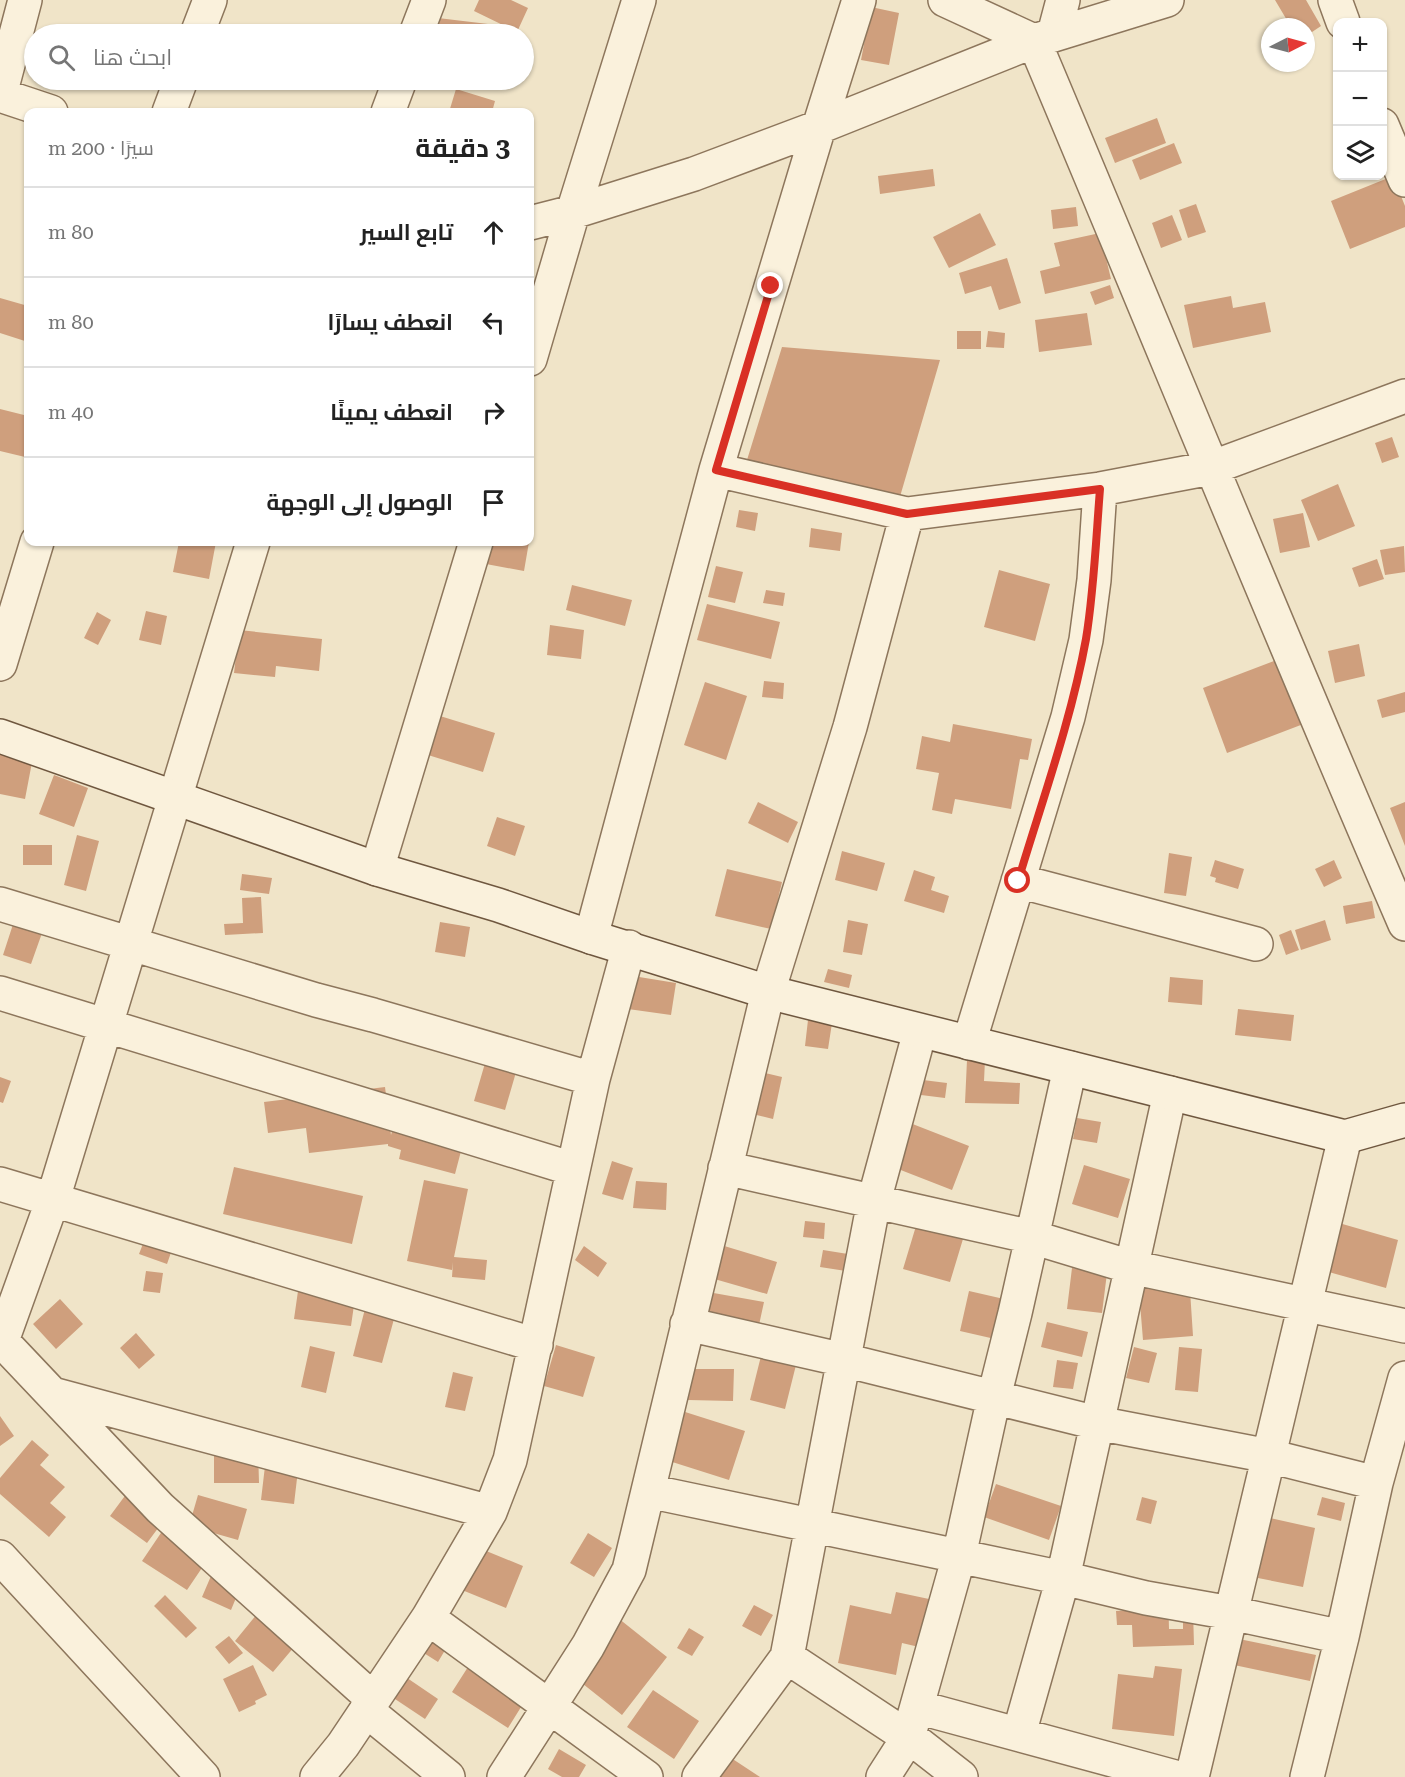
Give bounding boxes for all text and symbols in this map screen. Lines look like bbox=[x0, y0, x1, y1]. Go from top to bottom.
north arrow bbox=[1261, 18, 1315, 72]
map controls bbox=[1333, 18, 1387, 180]
button: + bbox=[1333, 18, 1387, 72]
search box bbox=[24, 24, 534, 90]
icon: search bbox=[45, 41, 78, 74]
text: ابحث هنا bbox=[93, 45, 172, 70]
button: − bbox=[1333, 72, 1387, 126]
button: layers bbox=[1333, 126, 1387, 180]
text: 3 دقيقة bbox=[415, 133, 510, 163]
text: سيرًا · 200 m bbox=[48, 136, 154, 160]
icon: ahead bbox=[477, 216, 510, 249]
text: 80 m bbox=[48, 220, 94, 244]
text: تابع السير bbox=[360, 220, 453, 245]
route end bbox=[757, 272, 783, 298]
icon: left bbox=[477, 306, 510, 339]
text: 80 m bbox=[48, 310, 94, 334]
text: انعطف يسارًا bbox=[327, 310, 453, 335]
icon: right bbox=[477, 396, 510, 429]
text: 40 m bbox=[48, 400, 94, 424]
text: انعطف يمينًا bbox=[330, 400, 453, 425]
icon: arrive bbox=[477, 486, 510, 519]
text: الوصول إلى الوجهة bbox=[267, 490, 453, 515]
route start bbox=[1004, 867, 1030, 893]

